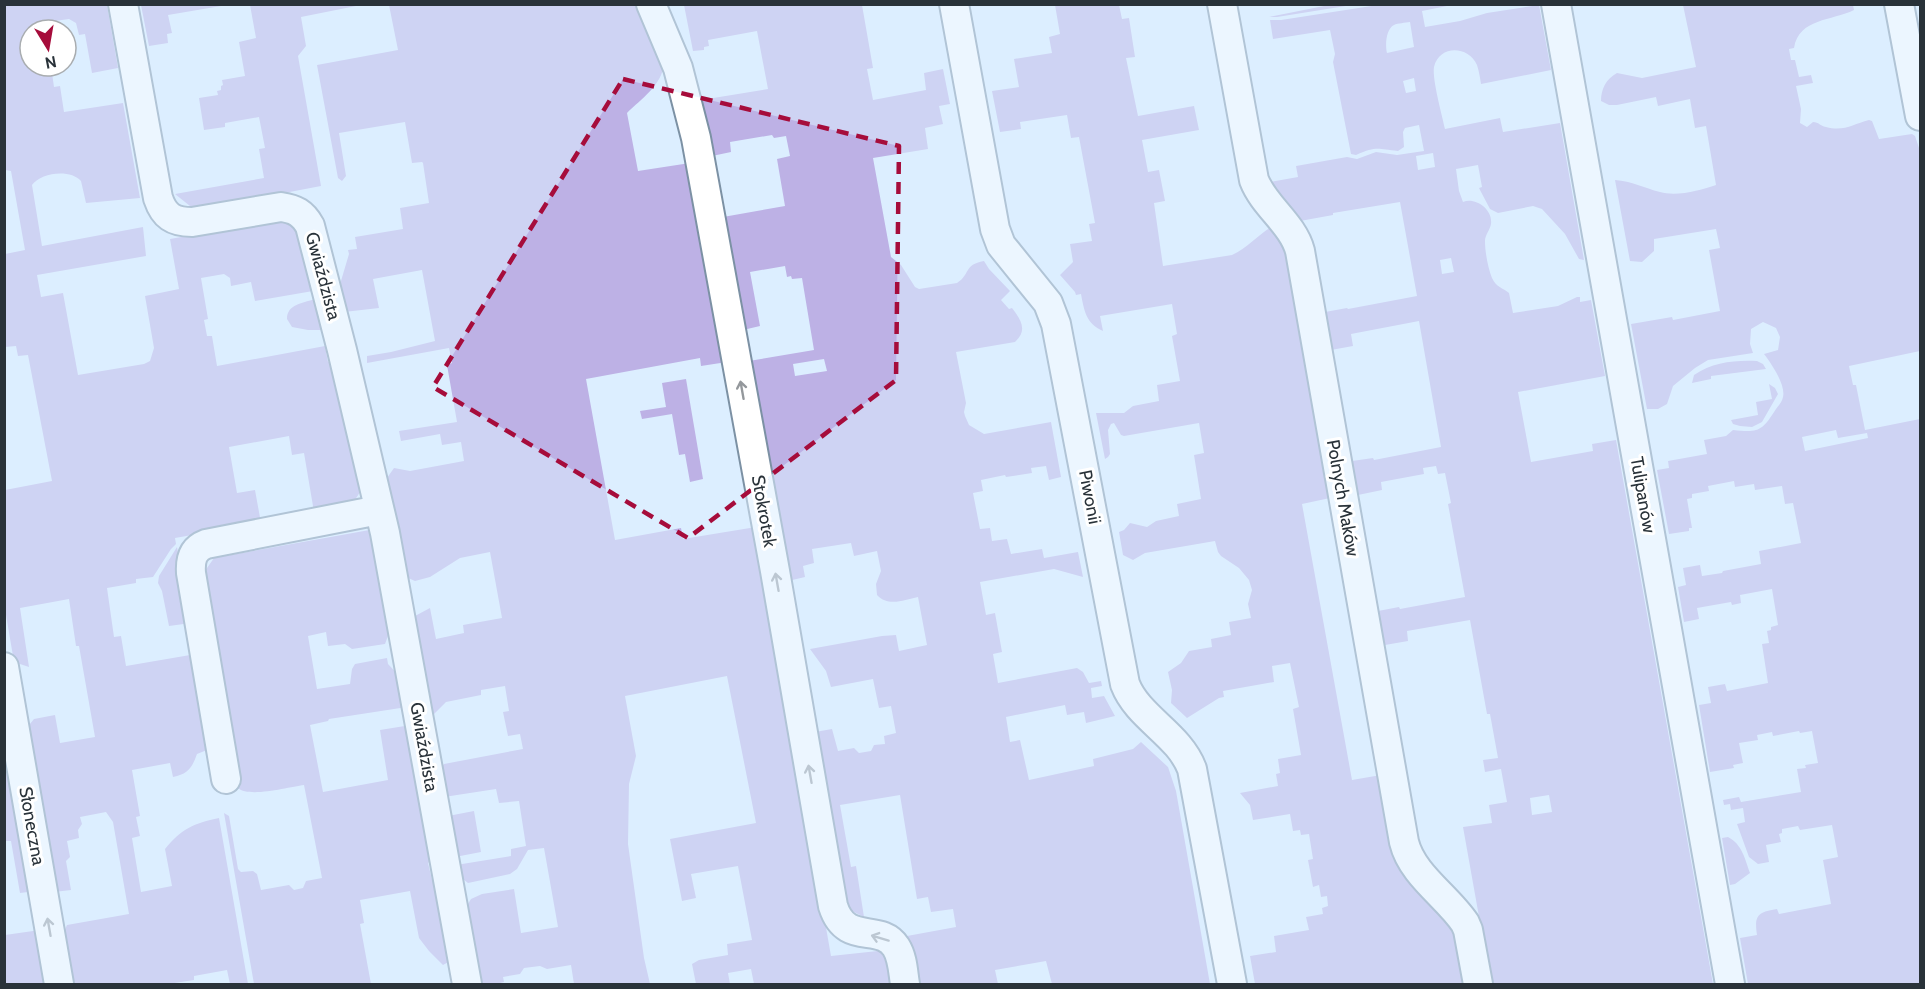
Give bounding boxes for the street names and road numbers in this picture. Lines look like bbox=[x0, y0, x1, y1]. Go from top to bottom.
street label: Gwiaździsta bbox=[301, 230, 345, 323]
street label: Polnych Maków bbox=[1322, 438, 1364, 558]
street label: Tulipanów bbox=[1625, 455, 1661, 535]
street label: Piwonii bbox=[1074, 468, 1106, 526]
street label: Stokrotek bbox=[747, 473, 781, 550]
street label: Gwiaździsta bbox=[405, 701, 443, 794]
street label: Słoneczna bbox=[14, 785, 50, 867]

